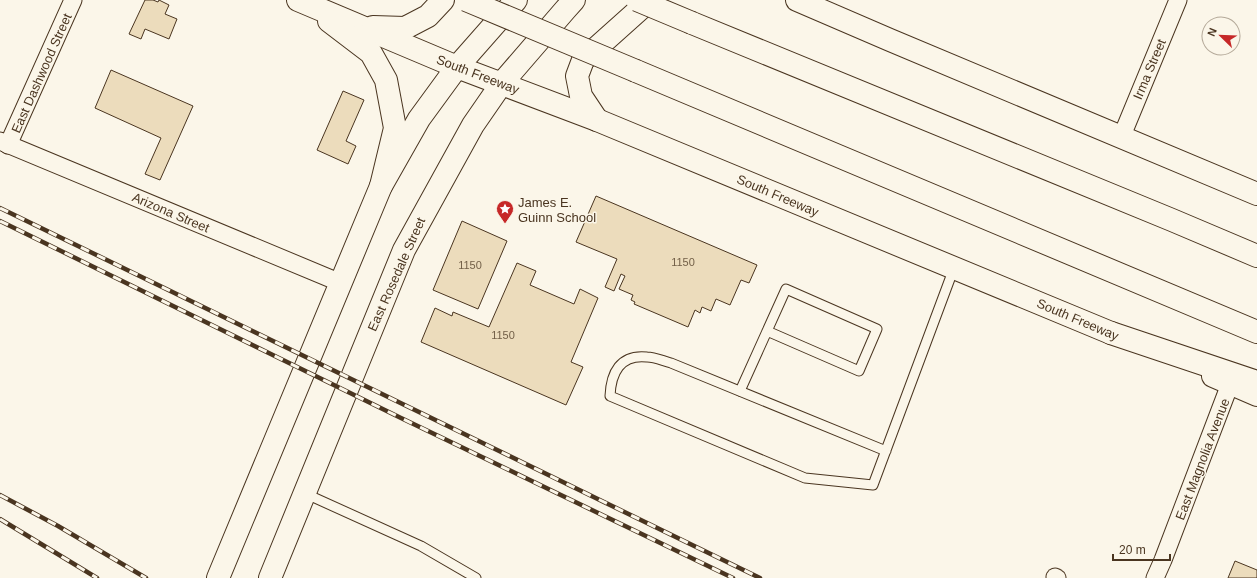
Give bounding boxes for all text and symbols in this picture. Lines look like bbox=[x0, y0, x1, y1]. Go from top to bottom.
street label: East Dashwood Street bbox=[8, 11, 75, 135]
north arrow bbox=[1201, 16, 1241, 56]
text: N bbox=[1205, 26, 1219, 38]
street label: Irma Street bbox=[1130, 36, 1169, 102]
street label: South Freeway bbox=[434, 52, 522, 97]
street label: South Freeway bbox=[735, 171, 821, 220]
street label: Arizona Street bbox=[130, 189, 212, 236]
place label: James E. Guinn School bbox=[518, 195, 596, 225]
place icon: James E. Guinn School bbox=[495, 199, 515, 224]
street label: East Rosedale Street bbox=[365, 215, 428, 333]
house number: 1150 bbox=[671, 256, 695, 268]
house number: 1150 bbox=[458, 259, 482, 271]
street label: South Freeway bbox=[1035, 295, 1121, 344]
house number: 1150 bbox=[491, 329, 515, 341]
street label: East Magnolia Avenue bbox=[1172, 396, 1233, 522]
scale bar bbox=[1113, 536, 1170, 562]
text: 20 m bbox=[1119, 543, 1146, 557]

